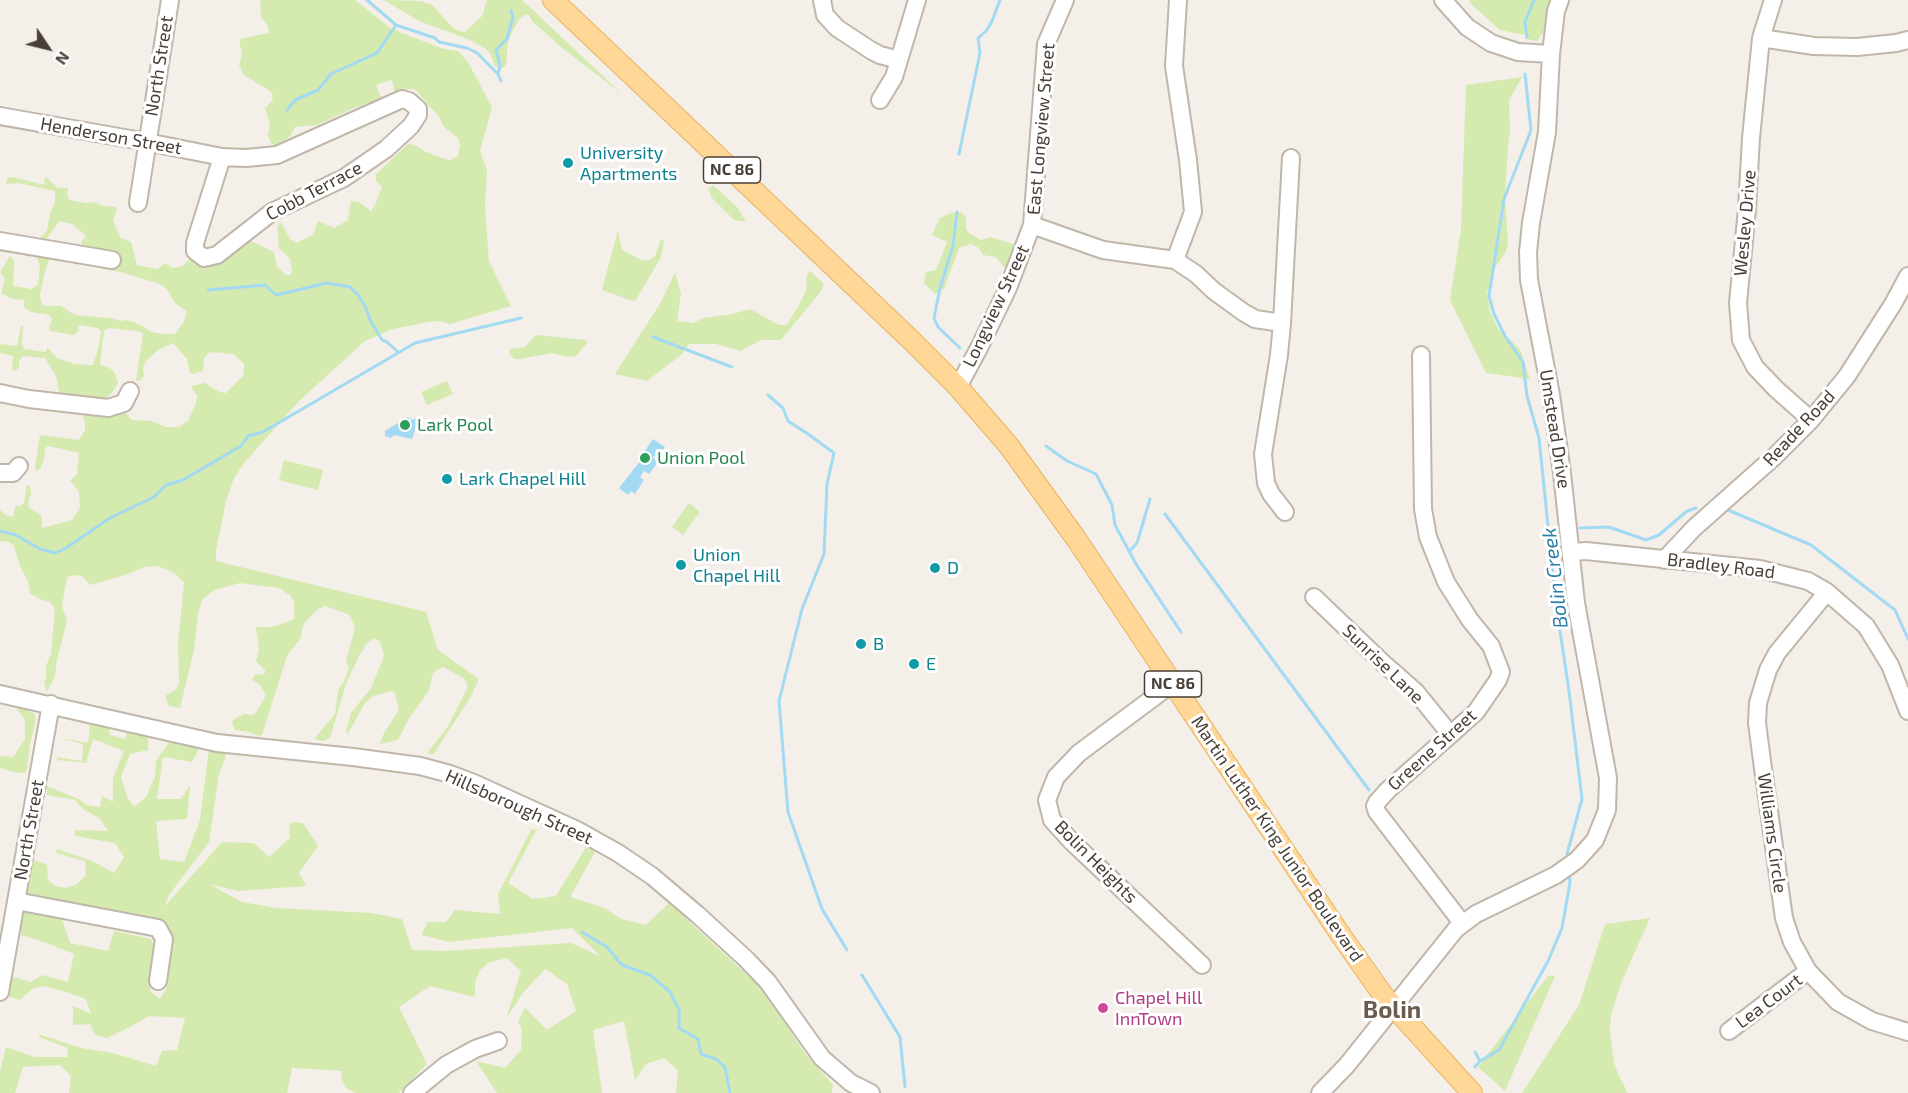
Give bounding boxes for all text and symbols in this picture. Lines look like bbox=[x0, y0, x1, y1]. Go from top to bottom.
street label: North Street bbox=[140, 14, 178, 118]
north arrow bbox=[18, 18, 78, 78]
street label: East Longview Street bbox=[1023, 42, 1059, 216]
text: N bbox=[52, 48, 74, 69]
street label: Henderson Street bbox=[39, 113, 183, 159]
place label: University Apartments bbox=[580, 142, 677, 184]
marker: University Apartments bbox=[561, 156, 575, 170]
street label: Cobb Terrace bbox=[262, 157, 366, 225]
road number: NC 86 bbox=[704, 157, 760, 183]
street label: Wesley Drive bbox=[1730, 169, 1760, 277]
street label: Longview Street bbox=[958, 241, 1034, 371]
street label: Umstead Drive bbox=[1535, 368, 1575, 490]
street label: Reade Road bbox=[1758, 386, 1840, 470]
place label: Lark Pool bbox=[417, 414, 493, 436]
marker: Lark Pool bbox=[398, 418, 412, 432]
place label: Union Pool bbox=[657, 447, 745, 469]
marker: Union Pool bbox=[638, 451, 652, 465]
place label: Lark Chapel Hill bbox=[459, 468, 586, 490]
marker: Lark Chapel Hill bbox=[440, 472, 454, 486]
water label: Bolin Creek bbox=[1537, 526, 1573, 630]
place label: Union Chapel Hill bbox=[693, 544, 780, 586]
street label: Bradley Road bbox=[1666, 549, 1776, 583]
place label: D bbox=[947, 557, 959, 579]
marker: Union Chapel Hill bbox=[674, 558, 688, 572]
marker: D bbox=[928, 561, 942, 575]
street label: Sunrise Lane bbox=[1338, 620, 1428, 708]
place label: B bbox=[873, 633, 884, 655]
marker: B bbox=[854, 637, 868, 651]
place label: E bbox=[926, 653, 936, 675]
marker: E bbox=[907, 657, 921, 671]
road number: NC 86 bbox=[1144, 671, 1202, 697]
street label: Greene Street bbox=[1383, 705, 1481, 795]
street label: Martin Luther King Junior Boulevard bbox=[1186, 712, 1368, 966]
street label: Hillsborough Street bbox=[442, 765, 596, 849]
street label: Williams Circle bbox=[1753, 772, 1791, 894]
street label: North Street bbox=[10, 778, 48, 882]
street label: Bolin Heights bbox=[1050, 816, 1142, 908]
street label: Lea Court bbox=[1732, 969, 1806, 1033]
place label: Chapel Hill InnTown bbox=[1115, 987, 1202, 1030]
district label: Bolin bbox=[1363, 996, 1421, 1024]
marker: Chapel Hill InnTown bbox=[1096, 1001, 1110, 1015]

